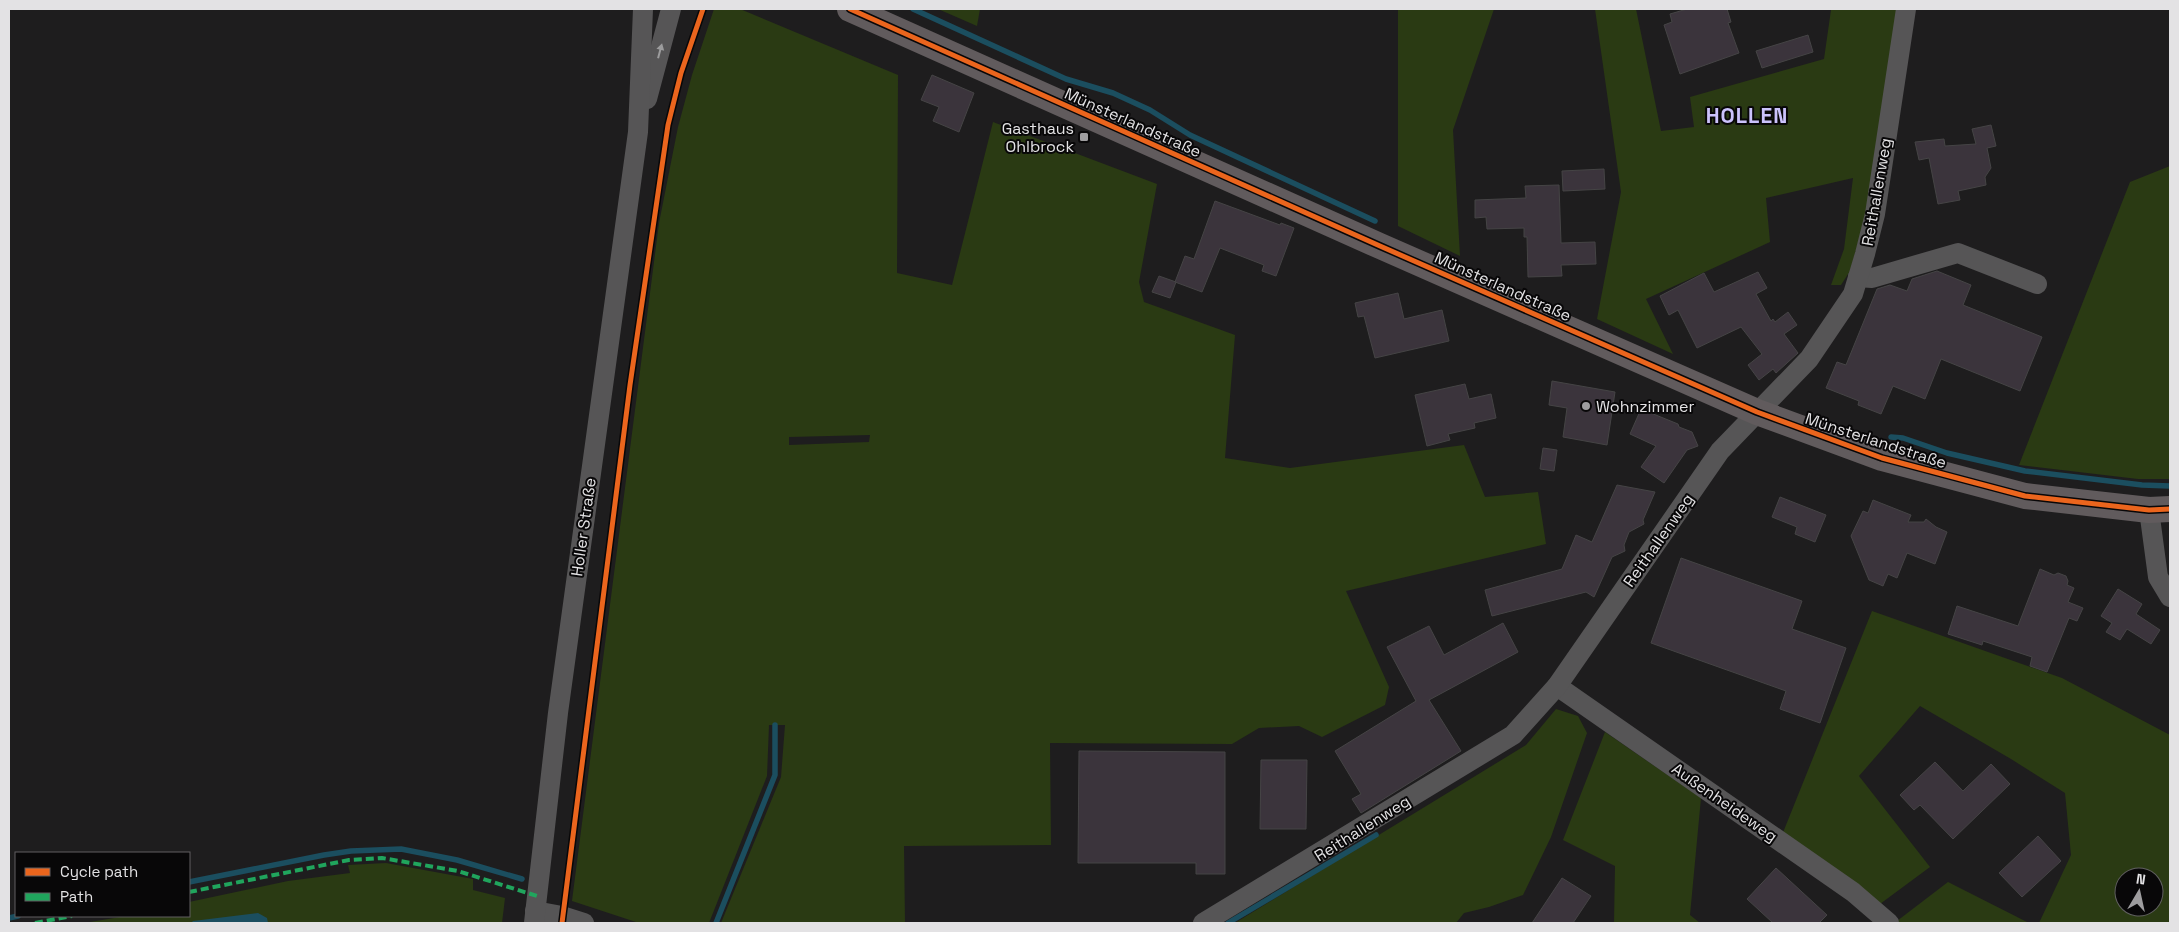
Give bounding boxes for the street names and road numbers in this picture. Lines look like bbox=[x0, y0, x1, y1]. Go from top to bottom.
street label: Münsterlandstraße bbox=[1061, 83, 1204, 162]
street label: Reithallenweg bbox=[1857, 136, 1896, 248]
street label: Münsterlandstraße bbox=[1431, 247, 1574, 326]
street label: Münsterlandstraße bbox=[1802, 408, 1949, 473]
street label: Holler Straße bbox=[566, 476, 601, 578]
street label: Reithallenweg bbox=[1618, 489, 1698, 591]
street label: Außenheideweg bbox=[1668, 758, 1782, 847]
street label: Reithallenweg bbox=[1310, 791, 1414, 866]

